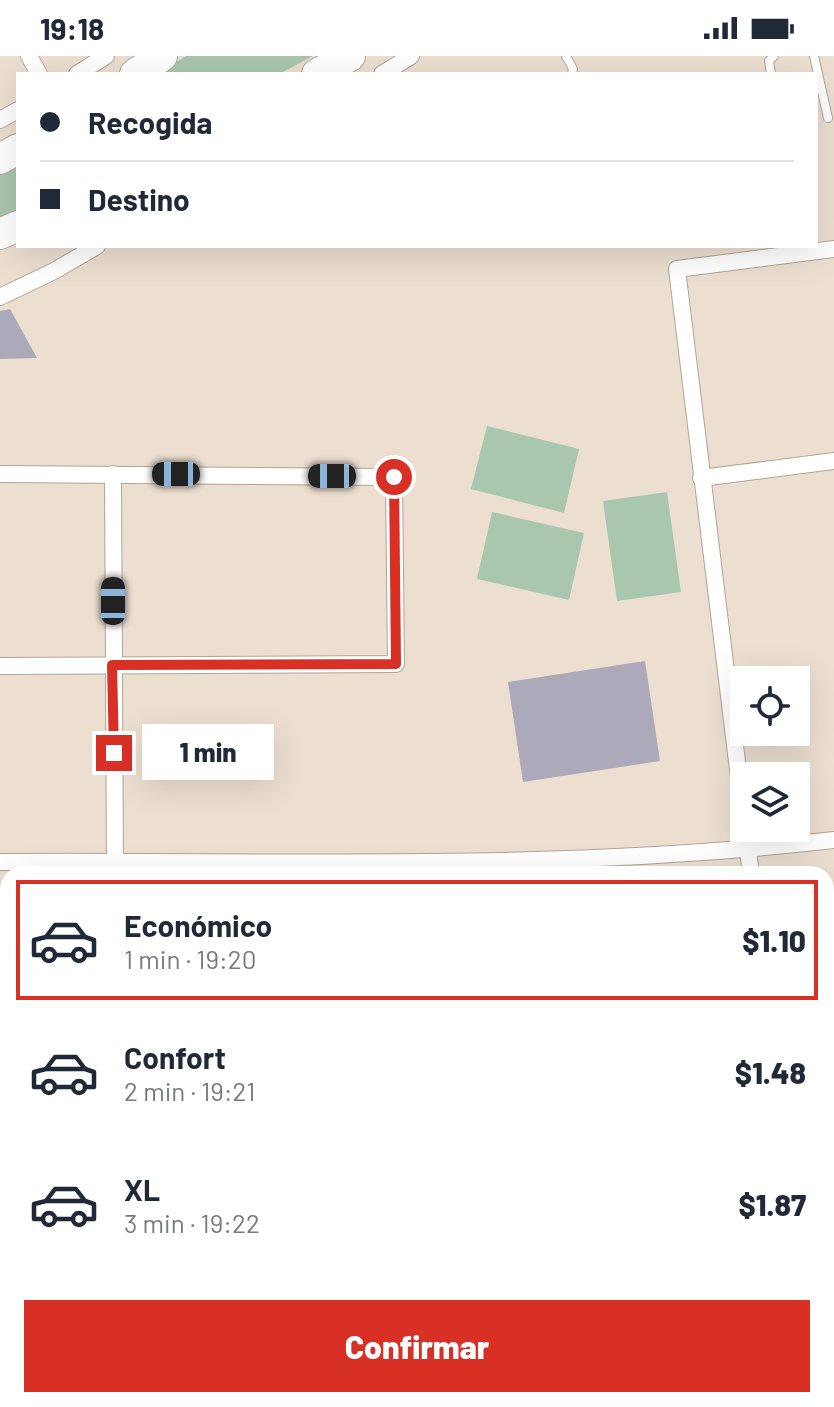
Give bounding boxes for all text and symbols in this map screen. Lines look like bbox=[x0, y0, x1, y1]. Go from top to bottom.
text: 19:18 bbox=[40, 10, 104, 46]
text: Recogida bbox=[88, 104, 212, 140]
text: Destino bbox=[88, 181, 190, 217]
route start bbox=[376, 459, 412, 495]
car bbox=[152, 462, 200, 486]
car bbox=[308, 464, 356, 488]
car bbox=[101, 577, 125, 625]
map controls bbox=[730, 666, 810, 842]
button: locate bbox=[730, 666, 810, 746]
callout: 1 min bbox=[142, 725, 274, 781]
route end bbox=[96, 735, 132, 771]
text: 1 min bbox=[179, 736, 237, 767]
button: layers bbox=[730, 762, 810, 842]
icon: car bbox=[28, 904, 100, 976]
text: Económico bbox=[124, 907, 272, 943]
text: $1.10 bbox=[742, 922, 806, 958]
text: 1 min · 19:20 bbox=[124, 943, 256, 974]
icon: car bbox=[28, 1036, 100, 1108]
text: Confort bbox=[124, 1039, 226, 1075]
text: $1.48 bbox=[735, 1054, 806, 1090]
text: 2 min · 19:21 bbox=[124, 1075, 255, 1106]
icon: car bbox=[28, 1168, 100, 1240]
text: XL bbox=[124, 1171, 160, 1207]
text: $1.87 bbox=[738, 1186, 806, 1222]
text: 3 min · 19:22 bbox=[124, 1207, 260, 1238]
button: Confirmar bbox=[24, 1300, 810, 1392]

